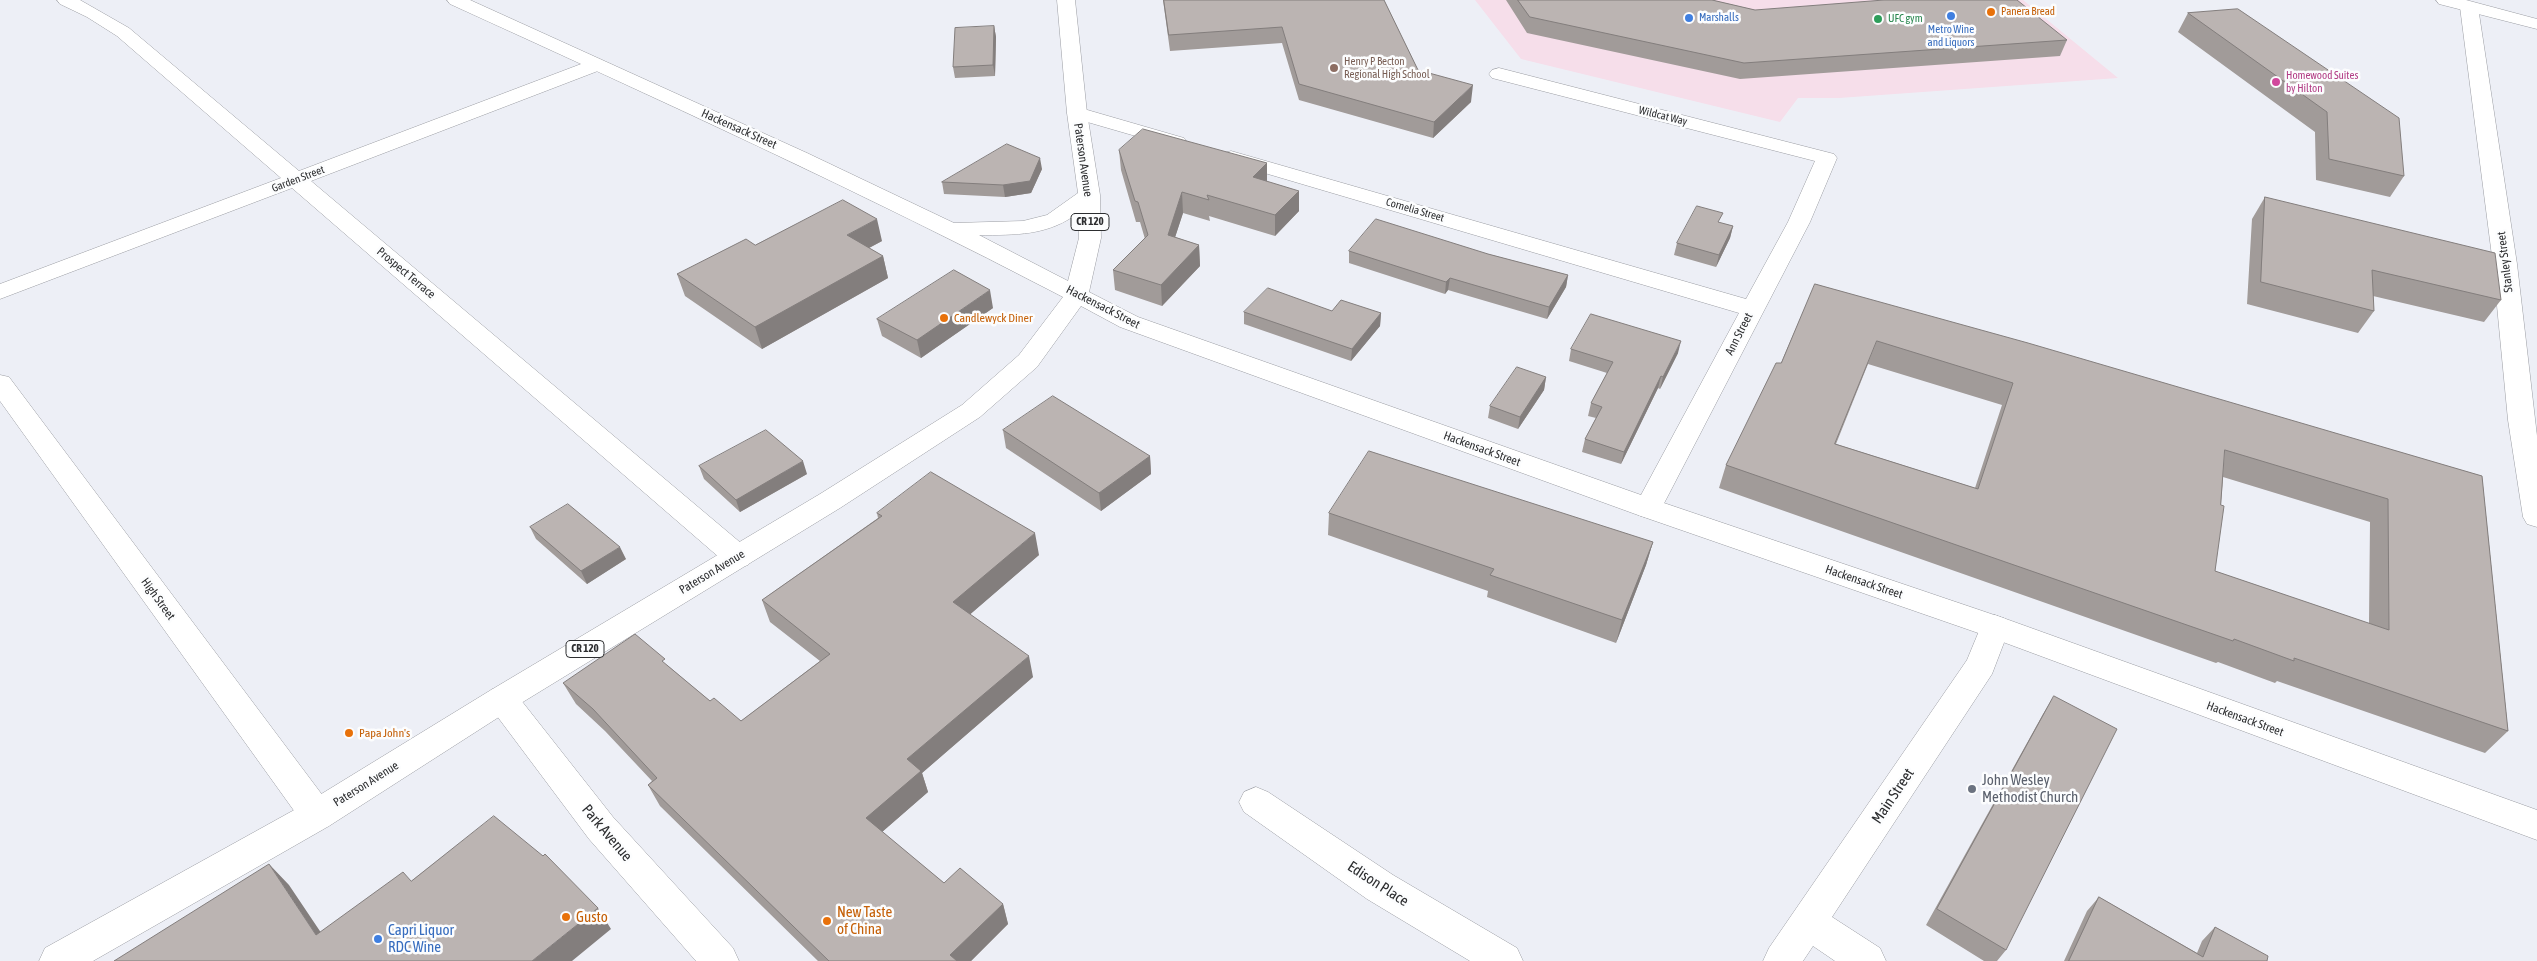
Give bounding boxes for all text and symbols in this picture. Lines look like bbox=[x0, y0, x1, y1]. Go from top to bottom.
place label: Panera Bread bbox=[2001, 5, 2055, 19]
marker: Panera Bread bbox=[1985, 6, 1997, 18]
marker: Metro Wine and Liquors bbox=[1945, 10, 1957, 22]
place label: Marshalls bbox=[1699, 11, 1739, 25]
marker: Marshalls bbox=[1683, 12, 1695, 24]
place label: UFC gym bbox=[1888, 12, 1923, 26]
marker: UFC gym bbox=[1872, 13, 1884, 25]
place label: Metro Wine and Liquors bbox=[1928, 23, 1974, 49]
place label: Henry P Becton Regional High School bbox=[1344, 55, 1430, 81]
marker: Henry P Becton Regional High School bbox=[1328, 62, 1340, 74]
place label: Homewood Suites by Hilton bbox=[2286, 69, 2358, 95]
marker: Homewood Suites by Hilton bbox=[2270, 76, 2282, 88]
street label: Wildcat Way bbox=[1637, 104, 1689, 128]
street label: Hackensack Street bbox=[699, 106, 779, 152]
street label: Paterson Avenue bbox=[1071, 122, 1095, 198]
street label: Garden Street bbox=[270, 163, 326, 195]
street label: Cornelia Street bbox=[1384, 195, 1446, 225]
road number: CR 120 bbox=[1071, 213, 1109, 230]
street label: Stanley Street bbox=[2494, 231, 2516, 293]
street label: Prospect Terrace bbox=[374, 244, 438, 302]
street label: Hackensack Street bbox=[1064, 282, 1142, 332]
street label: Ann Street bbox=[1722, 310, 1756, 358]
place label: Candlewyck Diner bbox=[954, 311, 1033, 325]
marker: Candlewyck Diner bbox=[938, 312, 950, 324]
street label: Hackensack Street bbox=[1442, 428, 1522, 470]
street label: Paterson Avenue bbox=[677, 547, 747, 597]
street label: Hackensack Street bbox=[1823, 562, 1905, 602]
street label: High Street bbox=[138, 575, 178, 623]
road number: CR 120 bbox=[566, 641, 604, 658]
street label: Hackensack Street bbox=[2205, 698, 2285, 740]
place label: Papa John's bbox=[359, 726, 410, 740]
marker: Papa John's bbox=[343, 727, 355, 739]
street label: Paterson Avenue bbox=[331, 758, 401, 810]
street label: Main Street bbox=[1868, 765, 1918, 827]
place label: John Wesley Methodist Church bbox=[1982, 771, 2078, 806]
marker: John Wesley Methodist Church bbox=[1966, 783, 1978, 795]
street label: Park Avenue bbox=[578, 801, 636, 865]
street label: Edison Place bbox=[1344, 858, 1412, 910]
place label: New Taste of China bbox=[837, 903, 892, 938]
place label: Gusto bbox=[576, 908, 608, 926]
marker: Gusto bbox=[560, 911, 572, 923]
marker: New Taste of China bbox=[821, 915, 833, 927]
place label: Capri Liquor RDC Wine bbox=[388, 921, 454, 956]
marker: Capri Liquor RDC Wine bbox=[372, 933, 384, 945]

